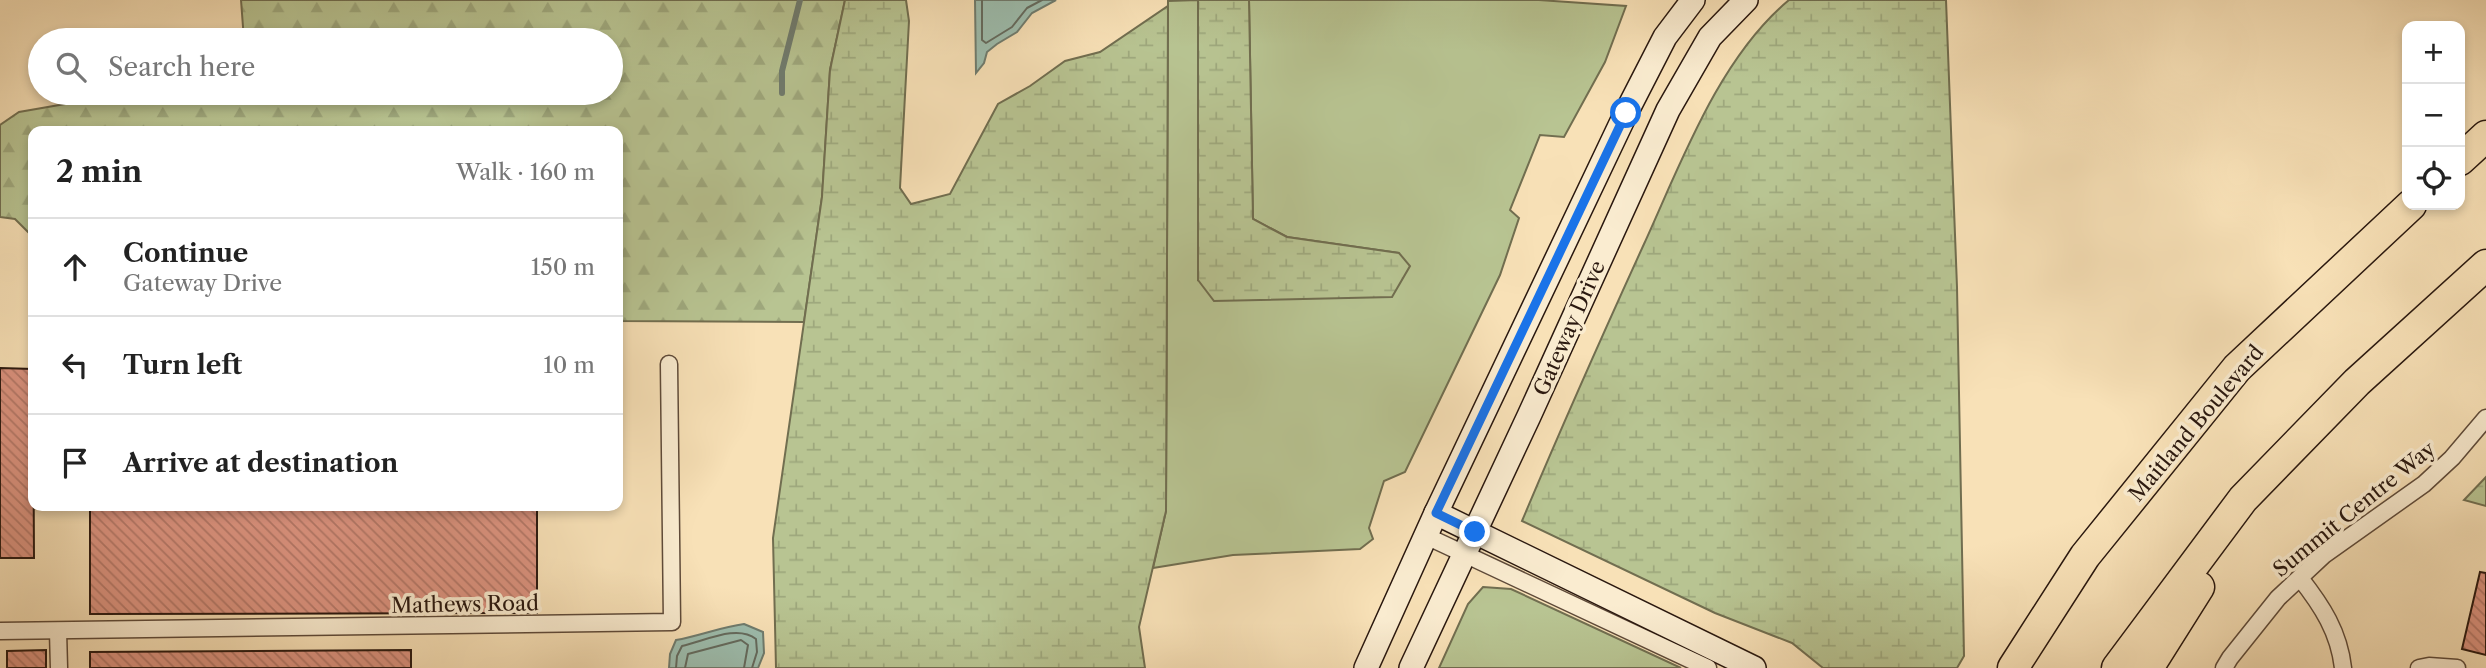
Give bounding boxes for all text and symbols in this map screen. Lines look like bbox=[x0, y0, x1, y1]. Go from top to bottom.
map controls bbox=[2402, 21, 2465, 210]
button: + bbox=[2402, 21, 2465, 84]
search box bbox=[28, 28, 623, 105]
icon: search bbox=[52, 48, 90, 86]
text: Search here bbox=[108, 51, 255, 83]
button: − bbox=[2402, 84, 2465, 147]
route start bbox=[1610, 97, 1641, 128]
button: locate bbox=[2402, 147, 2465, 210]
text: 2 min bbox=[56, 153, 142, 190]
text: Walk · 160 m bbox=[456, 158, 595, 186]
text: Continue bbox=[123, 237, 248, 269]
icon: ahead bbox=[56, 248, 94, 286]
text: 150 m bbox=[531, 253, 595, 281]
street label: Gateway Drive bbox=[1528, 257, 1610, 399]
text: Gateway Drive bbox=[123, 269, 282, 297]
street label: Maitland Boulevard bbox=[2123, 340, 2269, 506]
icon: left bbox=[56, 346, 94, 384]
text: Turn left bbox=[123, 349, 242, 381]
text: 10 m bbox=[543, 351, 595, 379]
street label: Summit Centre Way bbox=[2268, 436, 2440, 582]
icon: arrive bbox=[56, 444, 94, 482]
text: Arrive at destination bbox=[123, 447, 398, 479]
route end bbox=[1459, 516, 1490, 547]
street label: Mathews Road bbox=[391, 590, 539, 618]

